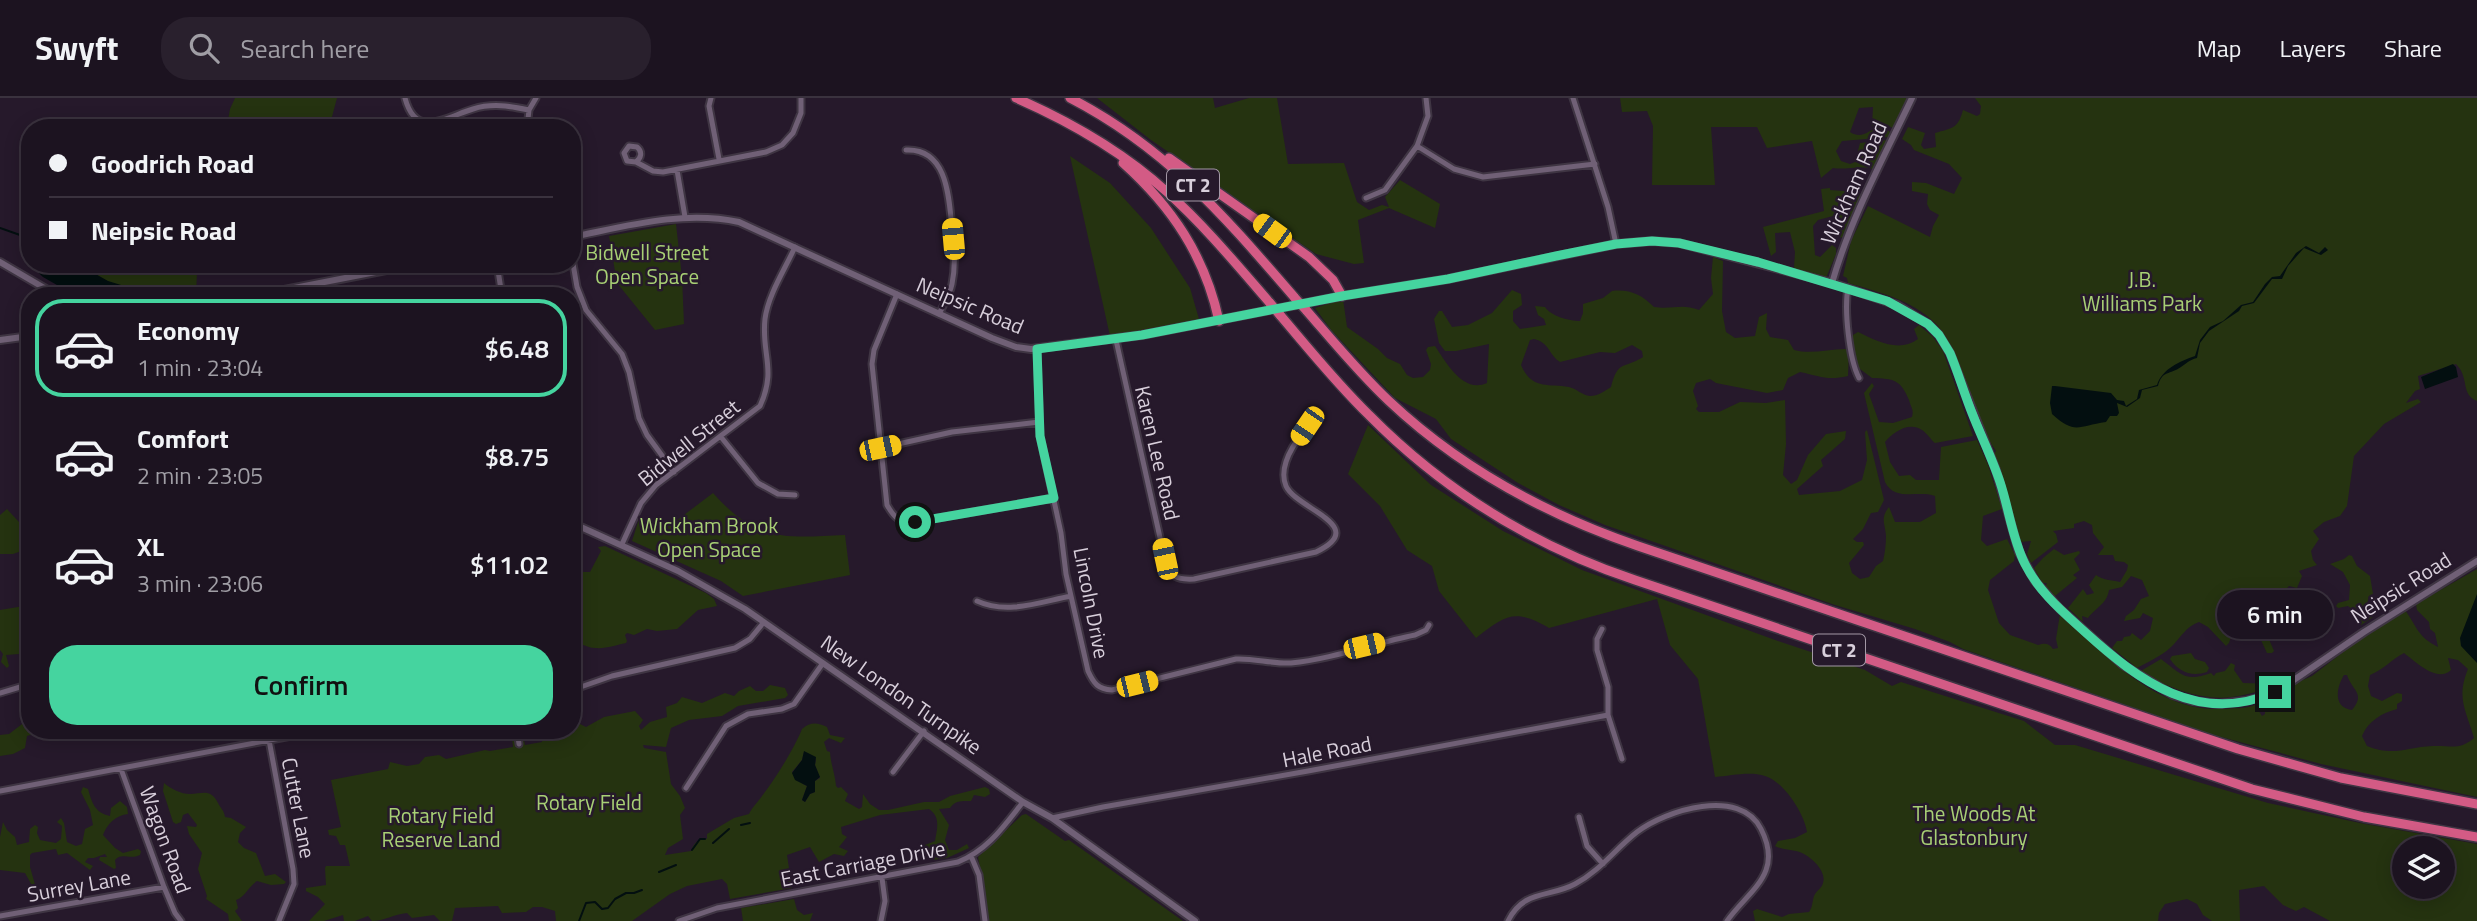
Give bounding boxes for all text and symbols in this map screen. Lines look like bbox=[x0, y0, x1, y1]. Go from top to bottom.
search box bbox=[161, 17, 651, 80]
text: Swyft bbox=[35, 23, 119, 73]
icon: search bbox=[185, 29, 223, 67]
text: Search here bbox=[241, 29, 369, 68]
text: Map bbox=[2197, 30, 2242, 66]
text: Layers bbox=[2280, 30, 2346, 66]
text: Share bbox=[2384, 30, 2442, 66]
street label: Wickham Road bbox=[1812, 116, 1895, 249]
text: Goodrich Road bbox=[91, 144, 254, 183]
road number: CT 2 bbox=[1167, 170, 1219, 200]
car bbox=[1249, 210, 1296, 252]
text: Neipsic Road bbox=[91, 211, 237, 250]
car bbox=[941, 217, 966, 261]
park label: Bidwell Street Open Space bbox=[585, 236, 709, 292]
park label: J.B. Williams Park bbox=[2082, 263, 2202, 319]
street label: Neipsic Road bbox=[912, 268, 1029, 342]
text: Economy bbox=[137, 311, 239, 350]
icon: car bbox=[53, 317, 116, 380]
text: $6.48 bbox=[485, 329, 549, 368]
text: 1 min · 23:04 bbox=[137, 350, 263, 385]
street label: Karen Lee Road bbox=[1127, 382, 1189, 523]
street label: Bidwell Street bbox=[630, 391, 747, 494]
car bbox=[1287, 403, 1328, 449]
text: Comfort bbox=[137, 419, 229, 458]
icon: car bbox=[53, 425, 116, 488]
car bbox=[858, 433, 903, 463]
text: $8.75 bbox=[485, 437, 549, 476]
text: 2 min · 23:05 bbox=[137, 458, 263, 493]
route start bbox=[899, 506, 931, 538]
park label: Wickham Brook Open Space bbox=[640, 509, 778, 565]
text: XL bbox=[137, 527, 164, 566]
icon: car bbox=[53, 533, 116, 596]
car bbox=[1151, 536, 1180, 582]
street label: Neipsic Road bbox=[2344, 543, 2457, 631]
street label: Lincoln Drive bbox=[1066, 544, 1118, 661]
text: $11.02 bbox=[470, 545, 549, 584]
text: 3 min · 23:06 bbox=[137, 566, 263, 601]
callout: 6 min bbox=[2217, 590, 2333, 640]
text: 6 min bbox=[2247, 597, 2303, 632]
street label: New London Turnpike bbox=[814, 626, 989, 762]
car bbox=[1342, 631, 1387, 661]
road number: CT 2 bbox=[1813, 635, 1865, 666]
button: Confirm bbox=[49, 645, 553, 725]
car bbox=[1115, 669, 1160, 699]
route end bbox=[2259, 676, 2291, 708]
street label: Hale Road bbox=[1279, 727, 1374, 775]
street label: Cutter Lane bbox=[274, 755, 324, 861]
street label: Wagon Road bbox=[132, 782, 200, 898]
park label: Rotary Field bbox=[536, 786, 642, 818]
park label: The Woods At Glastonbury bbox=[1913, 797, 2036, 853]
park label: Rotary Field Reserve Land bbox=[381, 799, 501, 855]
street label: East Carriage Drive bbox=[778, 831, 948, 895]
map controls bbox=[2392, 836, 2455, 899]
button: layers bbox=[2392, 836, 2455, 899]
street label: Surrey Lane bbox=[25, 860, 133, 910]

